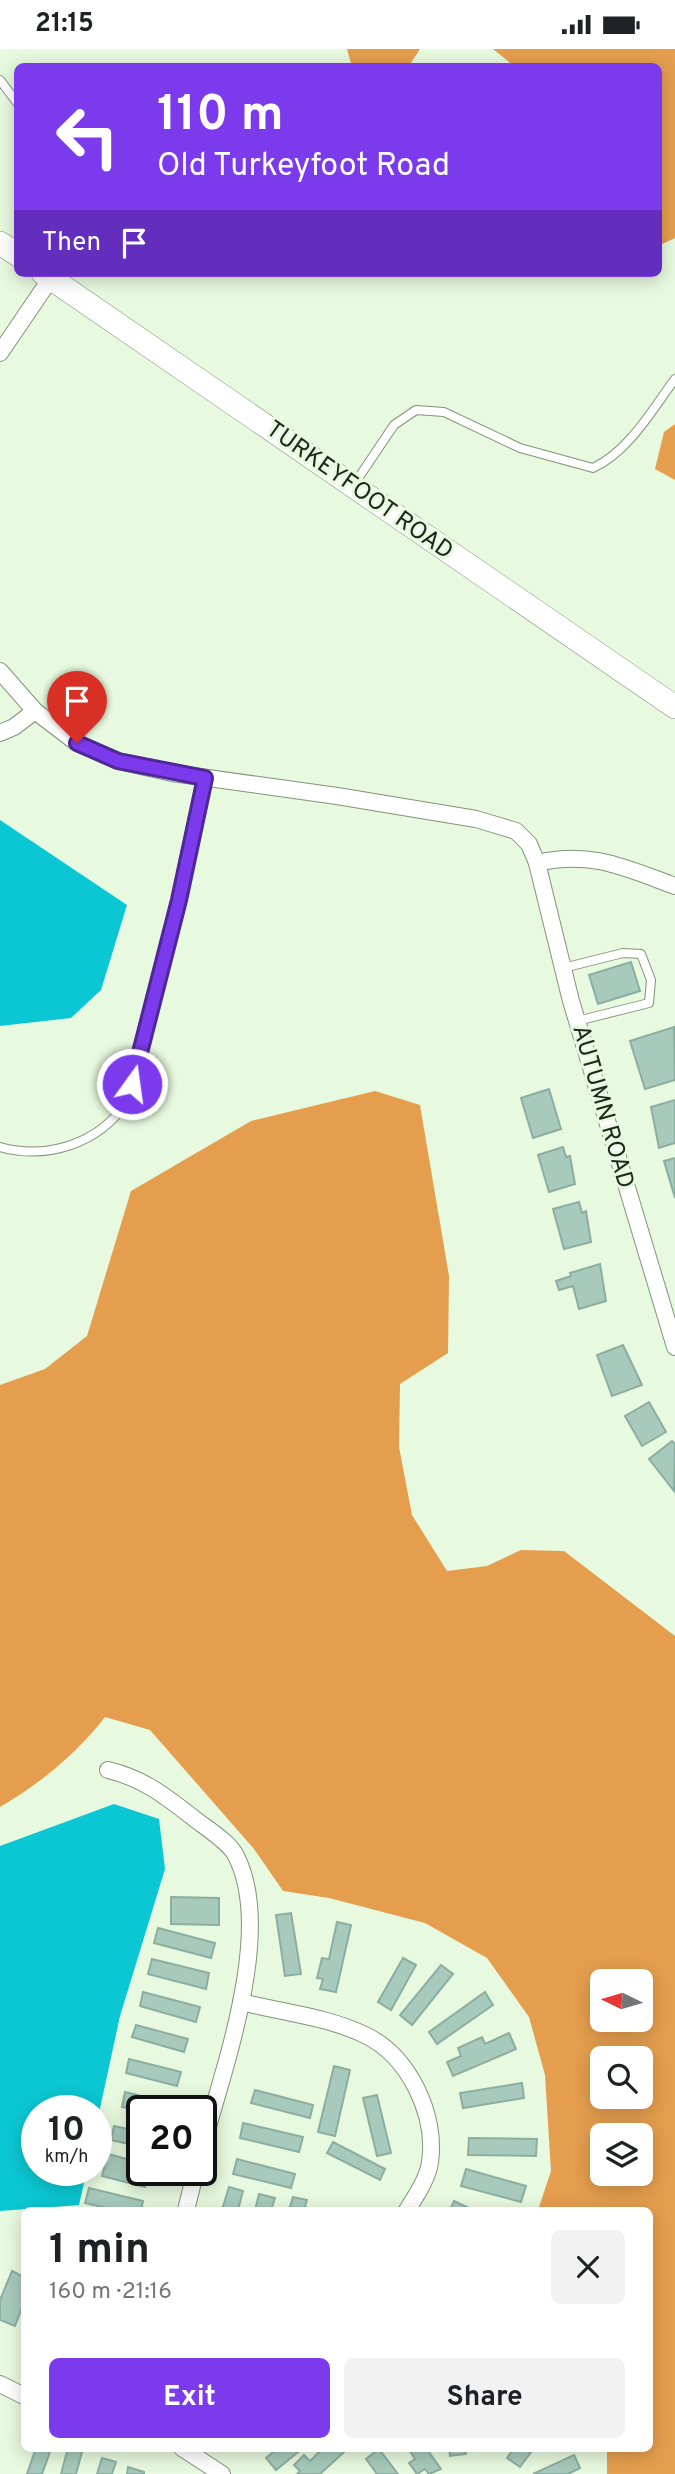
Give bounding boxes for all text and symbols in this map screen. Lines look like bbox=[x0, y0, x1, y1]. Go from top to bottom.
text: 21:15 bbox=[35, 8, 94, 41]
text: 110 m bbox=[157, 86, 284, 148]
icon: left bbox=[42, 91, 133, 182]
text: Old Turkeyfoot Road bbox=[157, 147, 450, 187]
icon: arrive bbox=[115, 224, 153, 262]
text: Then bbox=[42, 227, 101, 260]
street label: TURKEYFOOT ROAD bbox=[260, 415, 458, 567]
pin bbox=[47, 671, 107, 743]
icon: arrive bbox=[58, 682, 96, 720]
street label: AUTUMN ROAD bbox=[564, 1022, 640, 1192]
position arrow bbox=[95, 1047, 169, 1121]
north arrow bbox=[590, 1969, 653, 2032]
map controls bbox=[590, 1969, 653, 2186]
button: search bbox=[590, 2046, 653, 2109]
speed limit sign: 20 bbox=[126, 2095, 217, 2186]
text: 10 bbox=[48, 2109, 85, 2153]
button: layers bbox=[590, 2123, 653, 2186]
text: km/h bbox=[45, 2146, 88, 2169]
text: 1 min bbox=[49, 2225, 150, 2278]
button: close bbox=[551, 2230, 625, 2304]
text: 160 m · 21:16 bbox=[49, 2278, 172, 2307]
button: Exit bbox=[49, 2358, 330, 2438]
button: Share bbox=[344, 2358, 625, 2438]

